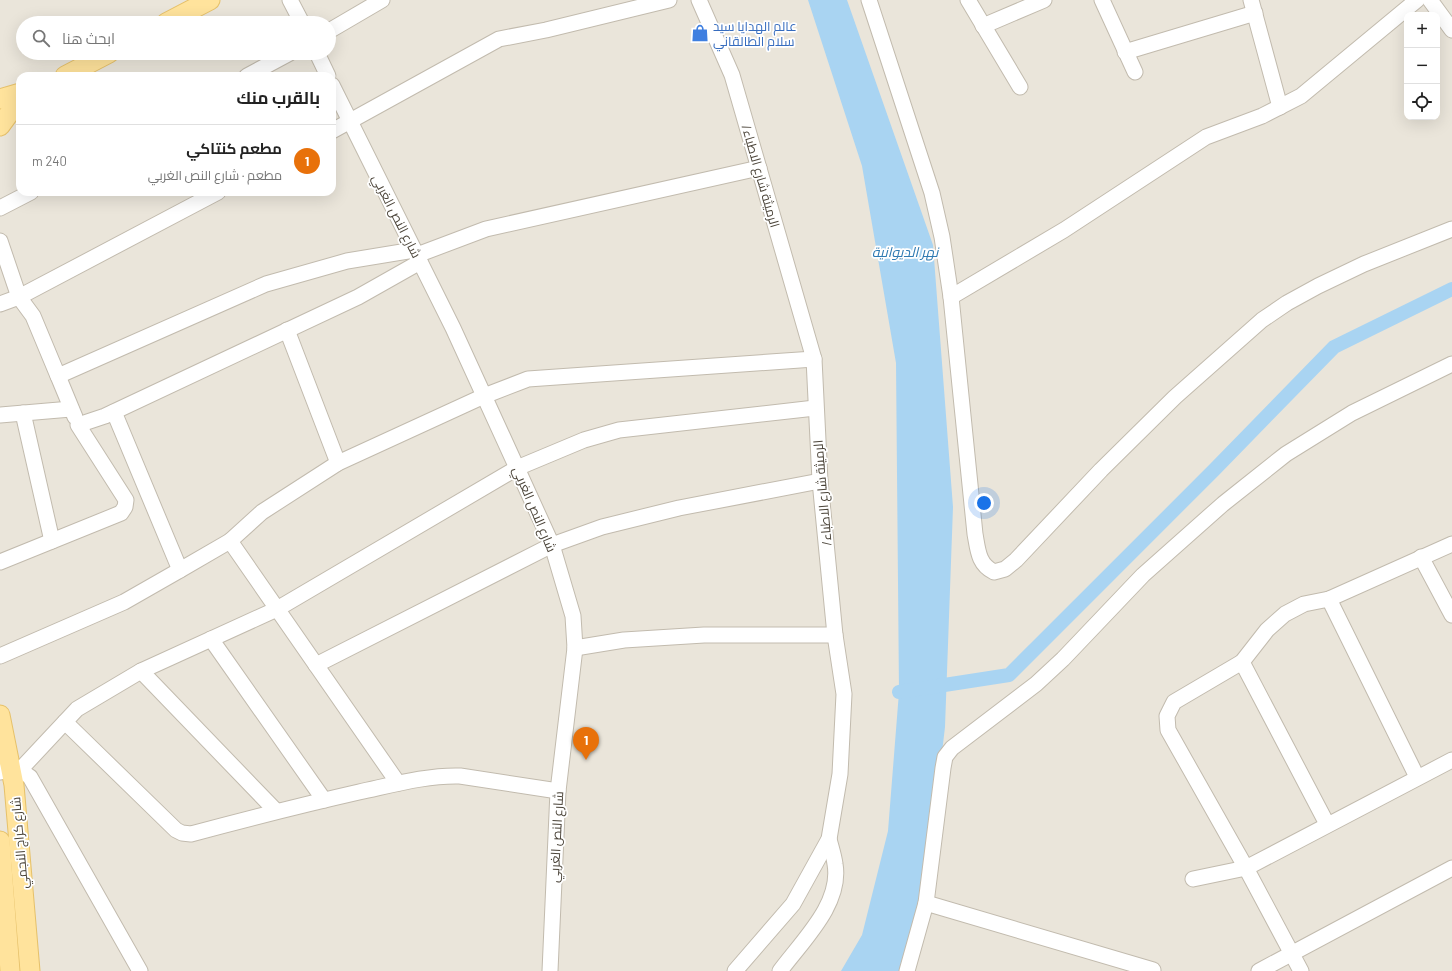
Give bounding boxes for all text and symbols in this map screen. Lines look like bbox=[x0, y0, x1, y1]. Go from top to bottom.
map controls bbox=[1404, 12, 1440, 120]
button: + bbox=[1404, 12, 1440, 48]
search box bbox=[16, 16, 336, 60]
place label: عالم الهدايا سيد سلام الطالقاني bbox=[713, 18, 797, 52]
shop icon: عالم الهدايا سيد سلام الطالقاني bbox=[690, 23, 710, 43]
icon: search bbox=[30, 27, 52, 49]
text: ابحث هنا bbox=[62, 29, 115, 47]
button: − bbox=[1404, 48, 1440, 84]
button: locate bbox=[1404, 84, 1440, 120]
text: بالقرب منك bbox=[236, 87, 320, 107]
street label: /الرميثة شارع الاطباء bbox=[738, 123, 783, 230]
text: مطعم كنتاكي bbox=[186, 139, 282, 157]
text: 240 m bbox=[32, 153, 67, 169]
text: 1 bbox=[305, 153, 309, 169]
text: مطعم · شارع النص الغربي bbox=[148, 167, 282, 183]
street label: شارع النص الغربي bbox=[366, 172, 425, 262]
water label: نهر الديوانية bbox=[872, 243, 940, 261]
street label: /الرميثة شارع الاطباء bbox=[809, 439, 836, 547]
street label: شارع النص الغربي bbox=[507, 464, 560, 555]
your location bbox=[974, 493, 994, 513]
pin: 1 bbox=[573, 727, 599, 760]
street label: شارع النص الغربي bbox=[546, 791, 569, 883]
street label: شارع كراج النجمي bbox=[7, 796, 34, 890]

